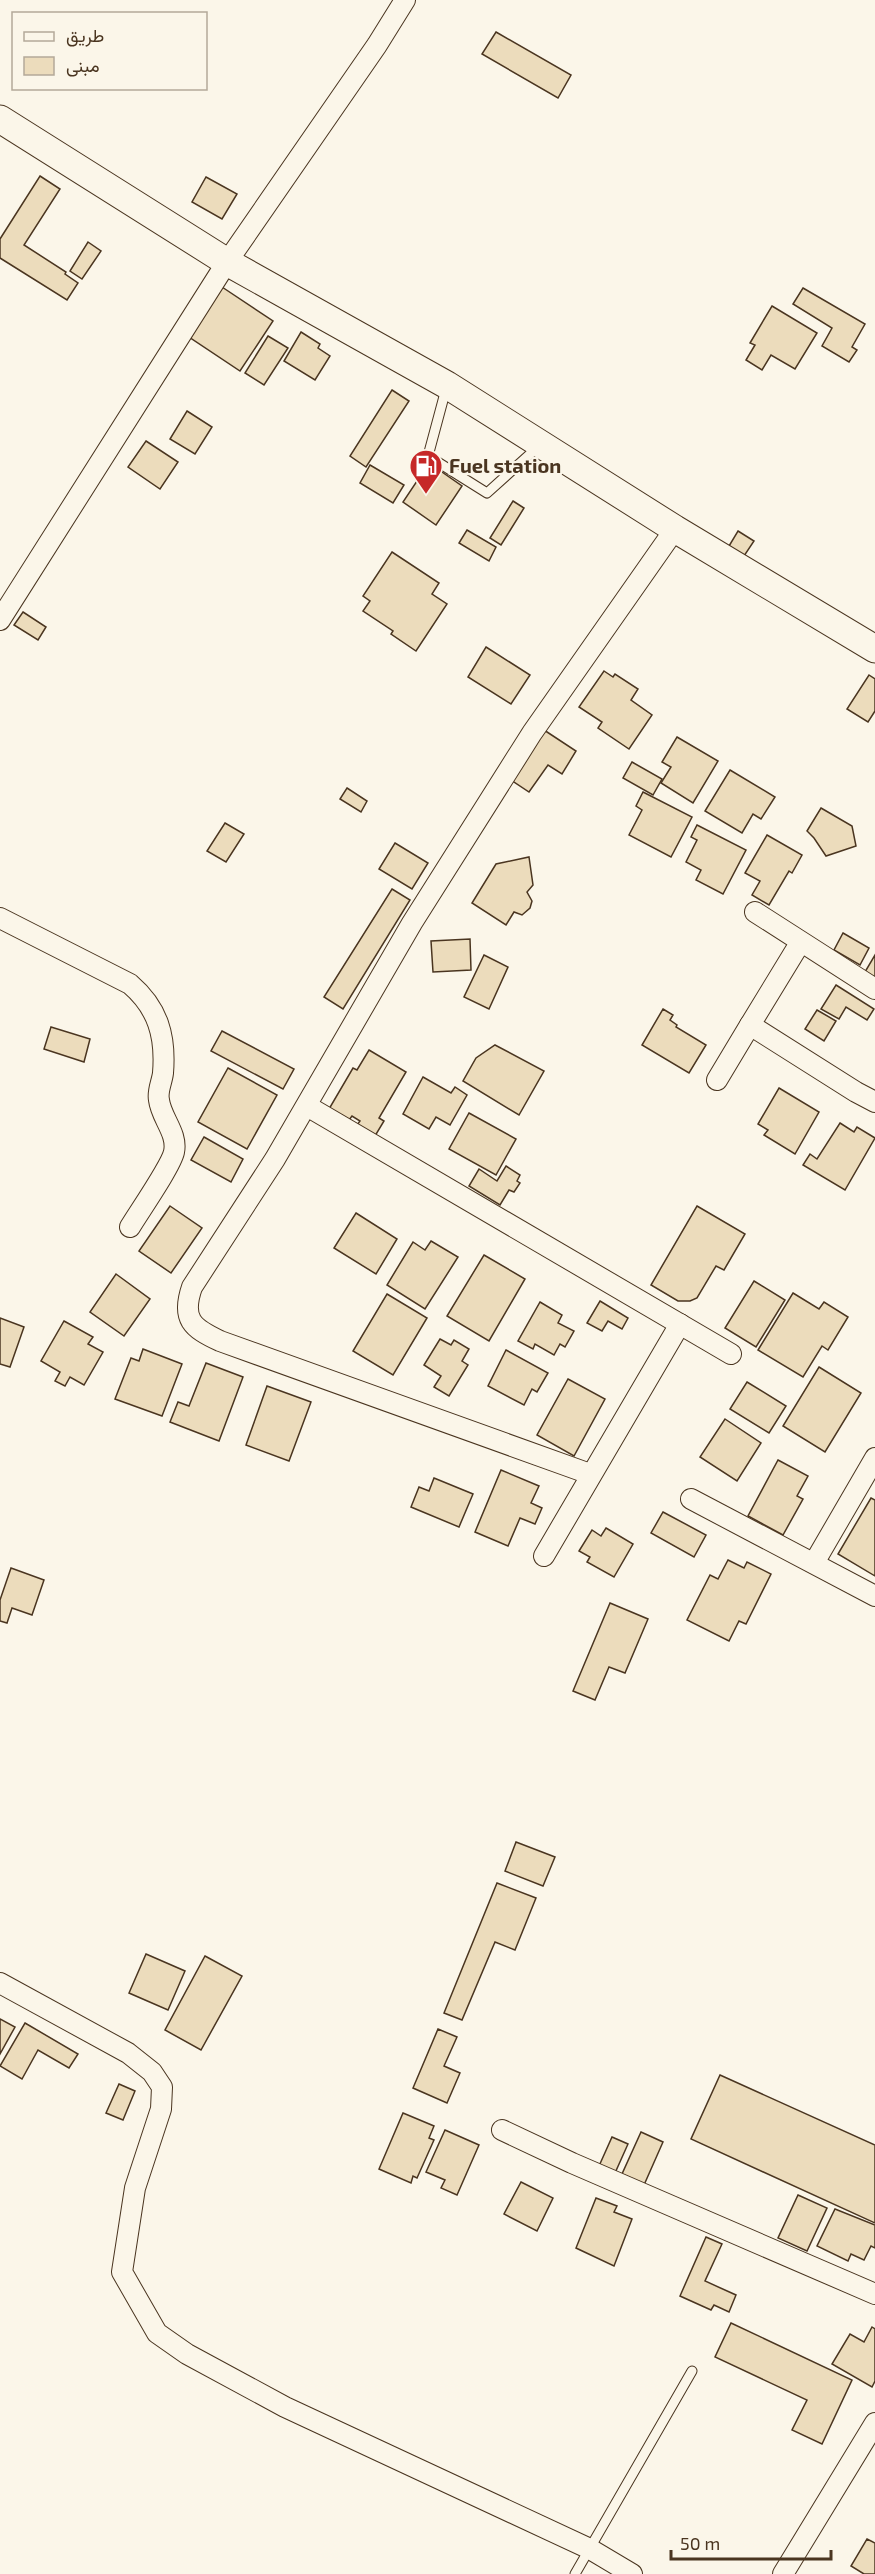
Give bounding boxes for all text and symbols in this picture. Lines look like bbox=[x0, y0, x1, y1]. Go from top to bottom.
legend bbox=[12, 12, 207, 90]
text: طريق bbox=[66, 24, 104, 47]
text: مبنى bbox=[66, 54, 100, 77]
fuel station icon: Fuel station bbox=[408, 448, 444, 495]
place label: Fuel station bbox=[449, 453, 561, 477]
scale bar bbox=[671, 2523, 832, 2561]
text: 50 m bbox=[680, 2532, 720, 2554]

